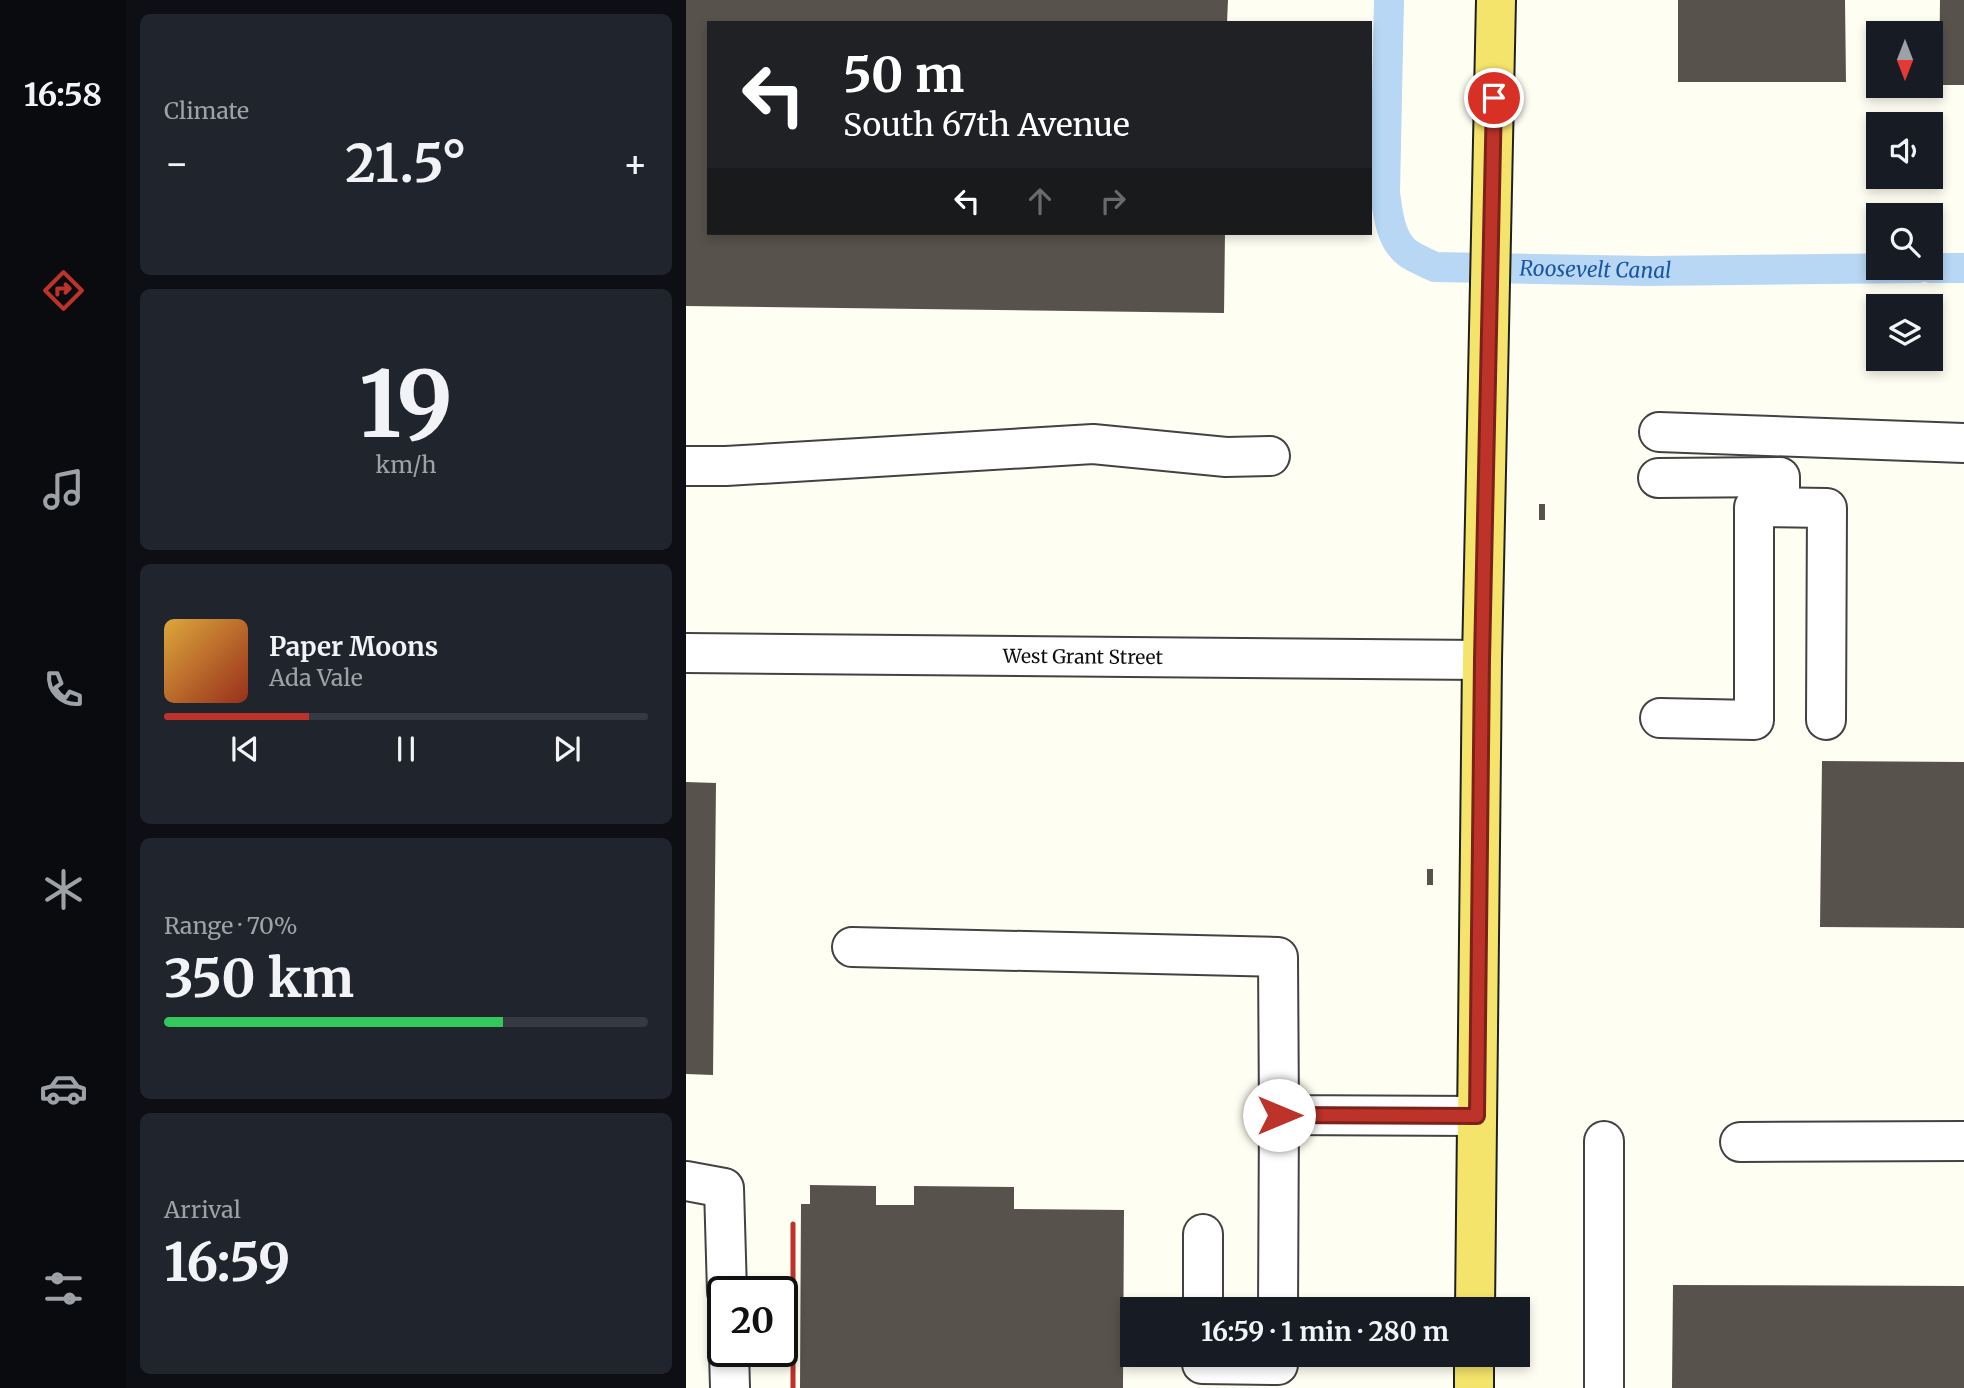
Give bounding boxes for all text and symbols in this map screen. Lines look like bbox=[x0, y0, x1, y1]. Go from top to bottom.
north arrow bbox=[1866, 21, 1942, 98]
map controls bbox=[1866, 21, 1943, 371]
text: 50 m bbox=[843, 44, 964, 105]
icon: left bbox=[728, 49, 819, 140]
pin bbox=[1464, 68, 1524, 128]
text: 16:58 bbox=[24, 75, 102, 115]
icon: arrive bbox=[1475, 79, 1513, 117]
text: Climate bbox=[164, 96, 249, 125]
text: South 67th Avenue bbox=[843, 105, 1130, 145]
button: sound bbox=[1866, 112, 1943, 189]
text: 21.5° bbox=[345, 131, 467, 196]
text: − bbox=[164, 140, 189, 187]
text: + bbox=[623, 140, 648, 187]
icon: left bbox=[948, 182, 986, 220]
icon: ahead bbox=[1021, 182, 1059, 220]
icon: right bbox=[1094, 182, 1132, 220]
button: search bbox=[1866, 203, 1943, 280]
water label: Roosevelt Canal bbox=[1519, 255, 1672, 284]
icon: directions bbox=[39, 266, 88, 315]
button: layers bbox=[1866, 294, 1943, 371]
text: 19 bbox=[359, 347, 453, 462]
text: km/h bbox=[376, 450, 436, 479]
icon: music bbox=[39, 465, 88, 514]
text: Paper Moons bbox=[269, 630, 438, 663]
street label: West Grant Street bbox=[1002, 644, 1164, 669]
text: Ada Vale bbox=[269, 663, 363, 692]
icon: phone bbox=[39, 665, 88, 714]
icon: previous bbox=[226, 730, 264, 768]
icon: pause bbox=[387, 730, 425, 768]
icon: next bbox=[548, 730, 586, 768]
icon: climate bbox=[39, 865, 88, 914]
text: Range · 70% bbox=[164, 911, 297, 940]
text: 350 km bbox=[164, 946, 354, 1011]
icon: car bbox=[39, 1064, 88, 1113]
position arrow bbox=[1242, 1078, 1316, 1152]
text: Arrival bbox=[164, 1195, 241, 1224]
text: 16:59 bbox=[164, 1230, 290, 1295]
icon: filters bbox=[39, 1264, 88, 1313]
speed limit sign: 20 bbox=[707, 1276, 798, 1367]
text: 16:59 · 1 min · 280 m bbox=[1201, 1315, 1449, 1348]

